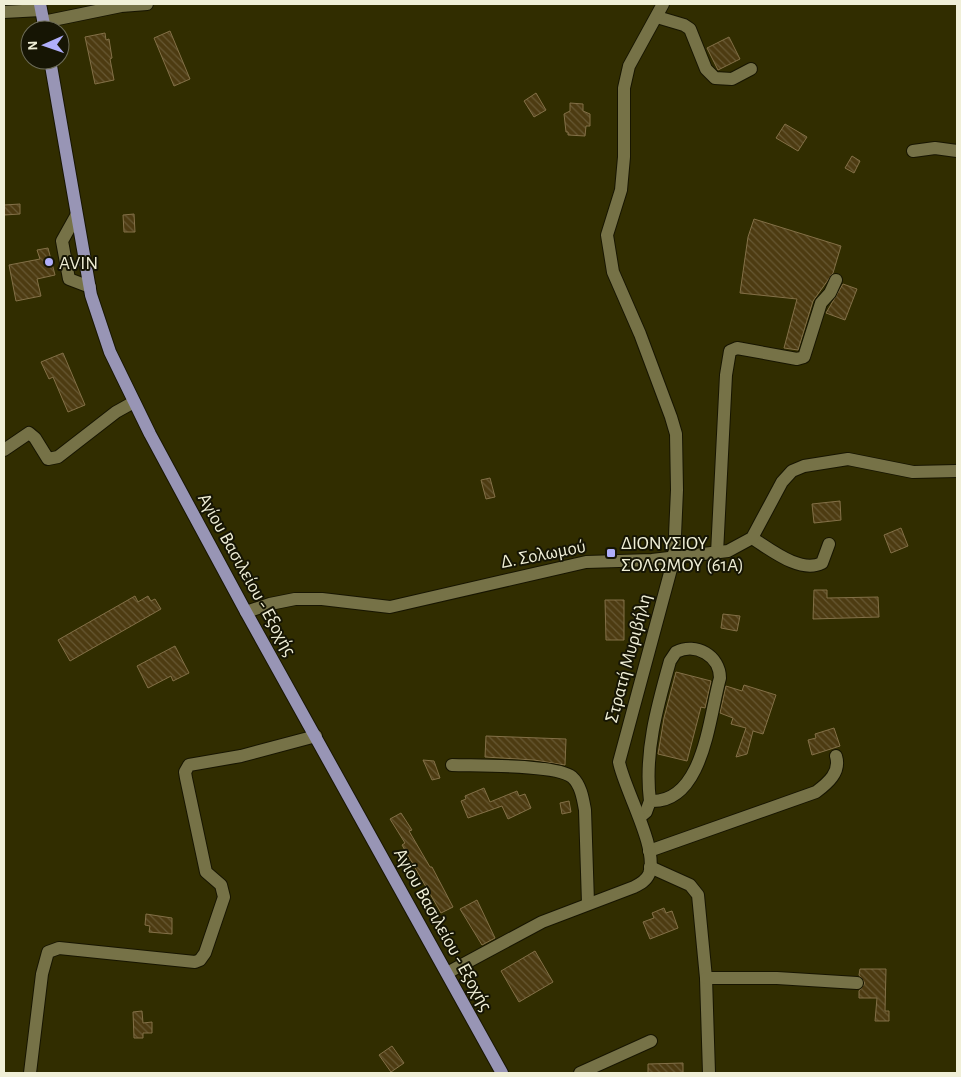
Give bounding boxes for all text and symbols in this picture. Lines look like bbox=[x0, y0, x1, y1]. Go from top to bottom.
north arrow bbox=[20, 20, 70, 70]
text: N bbox=[26, 40, 40, 51]
place label: AVIN bbox=[59, 254, 98, 273]
marker: AVIN bbox=[43, 256, 55, 268]
street label: Αγίου Βασιλείου - Εξοχής bbox=[194, 490, 299, 659]
place label: ΔΙΟΝΥΣΙΟΥ ΣΟΛΩΜΟΥ (61Α) bbox=[621, 534, 744, 575]
street label: Δ. Σολωμού bbox=[499, 537, 587, 572]
marker: ΔΙΟΝΥΣΙΟΥ ΣΟΛΩΜΟΥ (61Α) bbox=[605, 547, 617, 559]
street label: Στρατή Μυριβήλη bbox=[602, 592, 655, 725]
street label: Αγίου Βασιλείου - Εξοχής bbox=[390, 845, 495, 1014]

